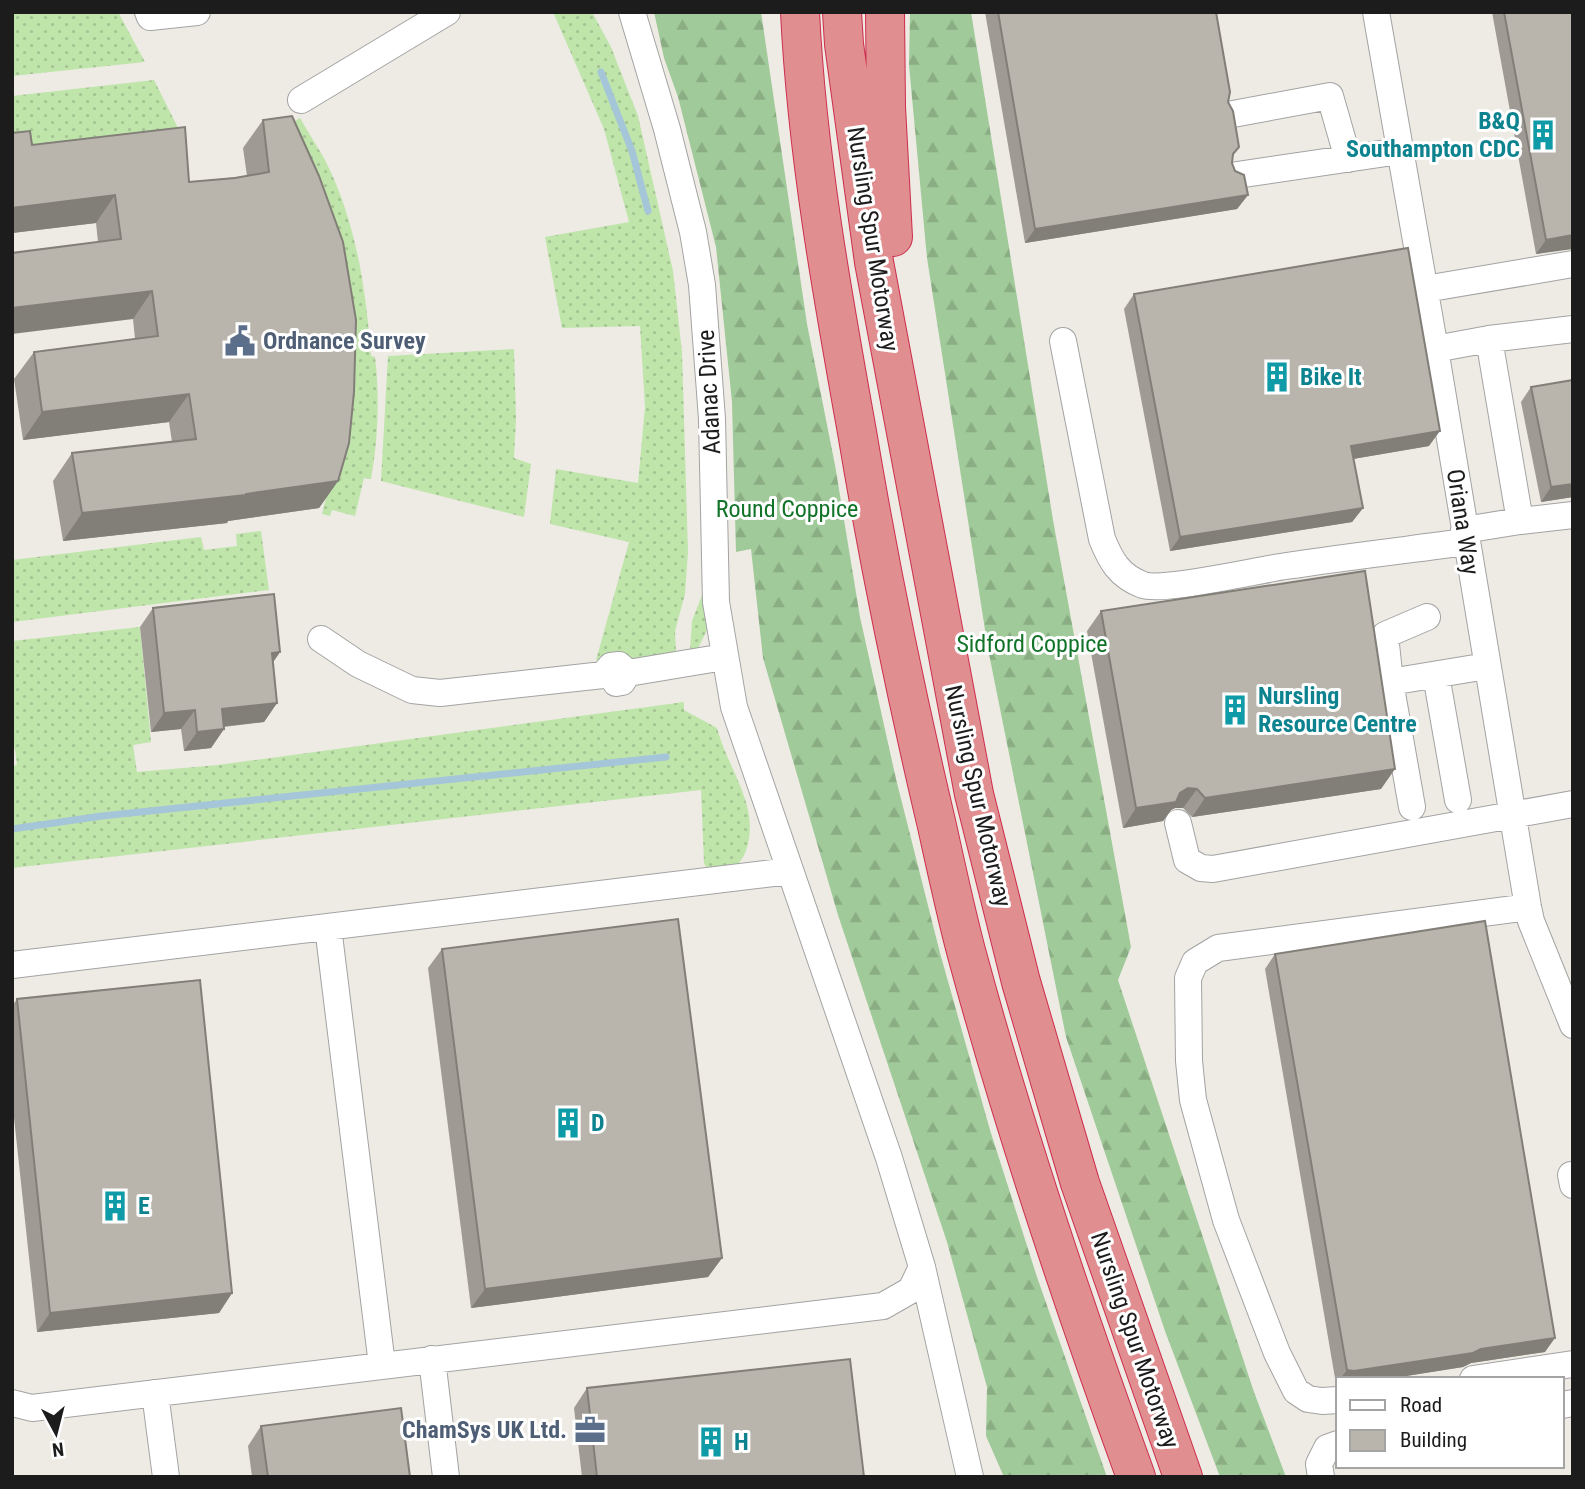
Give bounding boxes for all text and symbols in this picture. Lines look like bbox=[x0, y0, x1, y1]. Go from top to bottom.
place label: B&Q Southampton CDC bbox=[1346, 107, 1520, 163]
building icon: B&Q Southampton CDC bbox=[1526, 118, 1560, 152]
street label: Nursling Spur Motorway bbox=[841, 125, 905, 353]
public building icon: Ordnance Survey bbox=[223, 324, 257, 358]
place label: Ordnance Survey bbox=[263, 327, 426, 355]
street label: Adanac Drive bbox=[692, 329, 726, 455]
building icon: Bike It bbox=[1260, 360, 1294, 394]
place label: Bike It bbox=[1300, 363, 1362, 391]
street label: Oriana Way bbox=[1441, 467, 1485, 577]
park label: Round Coppice bbox=[716, 495, 858, 523]
park label: Sidford Coppice bbox=[956, 630, 1108, 658]
street label: Nursling Spur Motorway bbox=[939, 682, 1017, 910]
place label: Nursling Resource Centre bbox=[1258, 682, 1417, 738]
building icon: Nursling Resource Centre bbox=[1218, 693, 1252, 727]
building icon: D bbox=[551, 1106, 585, 1140]
place label: D bbox=[591, 1109, 605, 1137]
building icon: E bbox=[98, 1189, 132, 1223]
place label: E bbox=[138, 1192, 150, 1220]
street label: Nursling Spur Motorway bbox=[1085, 1228, 1185, 1452]
legend bbox=[1336, 1377, 1564, 1468]
text: Road bbox=[1400, 1393, 1442, 1417]
north arrow bbox=[21, 1398, 91, 1468]
office icon: ChamSys UK Ltd. bbox=[573, 1413, 607, 1447]
place label: ChamSys UK Ltd. bbox=[402, 1416, 567, 1444]
building icon: H bbox=[694, 1425, 728, 1459]
place label: H bbox=[734, 1428, 749, 1456]
text: Building bbox=[1400, 1428, 1467, 1452]
text: N bbox=[51, 1437, 65, 1462]

